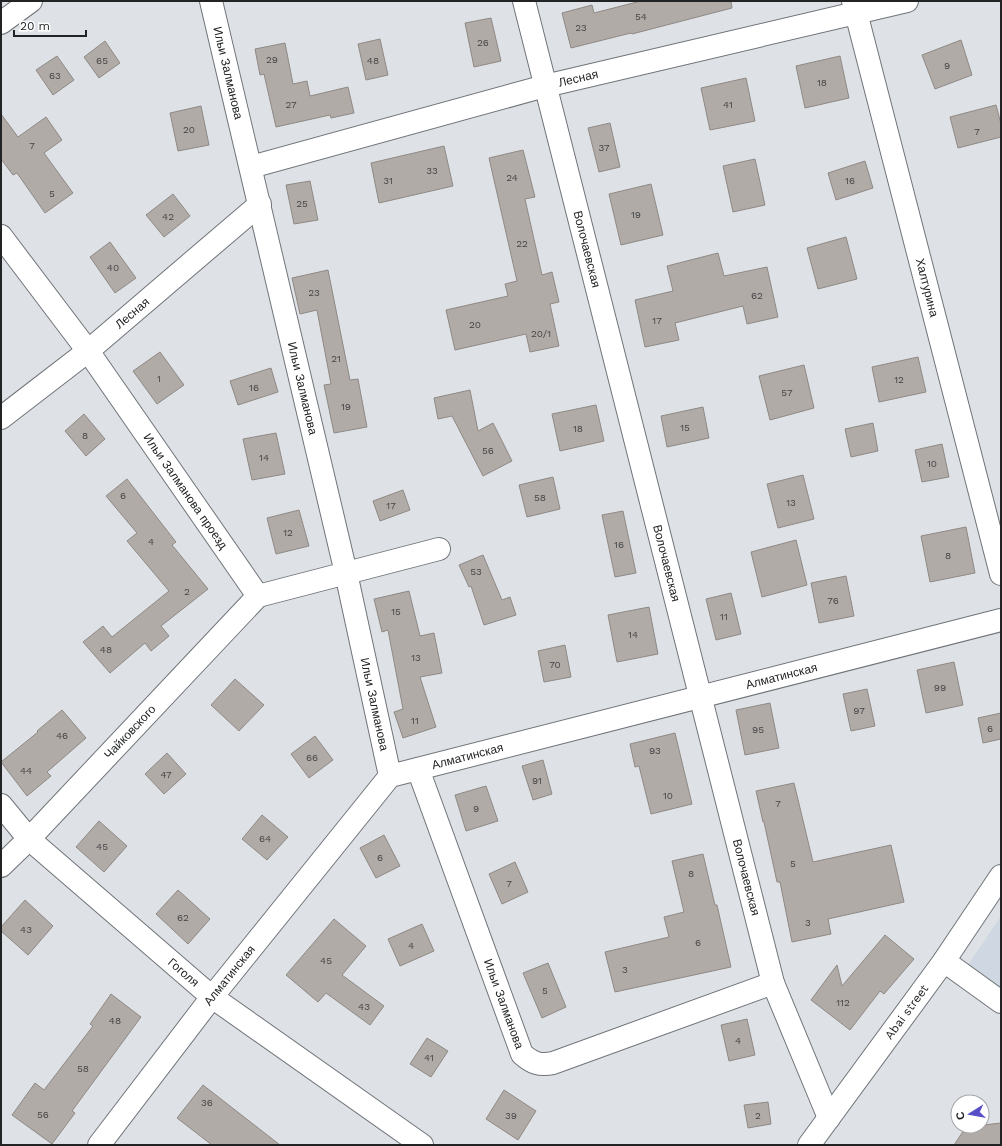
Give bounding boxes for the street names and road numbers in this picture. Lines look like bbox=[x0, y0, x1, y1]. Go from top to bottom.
street label: Ильи Залманова bbox=[210, 25, 246, 121]
street label: Лесная bbox=[557, 67, 599, 90]
street label: Волочаевская bbox=[570, 209, 603, 289]
street label: Халтурина bbox=[913, 257, 941, 319]
street label: Лесная bbox=[112, 295, 152, 332]
street label: Ильи Залманова bbox=[285, 341, 320, 436]
street label: Ильи Залманова проезд bbox=[140, 431, 230, 552]
street label: Волочаевская bbox=[650, 523, 683, 603]
street label: Ильи Залманова bbox=[358, 656, 391, 752]
street label: Алматинская bbox=[744, 660, 819, 692]
street label: Чайковского bbox=[101, 702, 159, 762]
street label: Алматинская bbox=[430, 740, 505, 772]
street label: Волочаевская bbox=[730, 837, 763, 917]
street label: Алматинская bbox=[201, 942, 258, 1008]
street label: Гоголя bbox=[165, 955, 202, 989]
street label: Ильи Залманова bbox=[481, 957, 527, 1051]
street label: Abai street bbox=[882, 982, 931, 1042]

